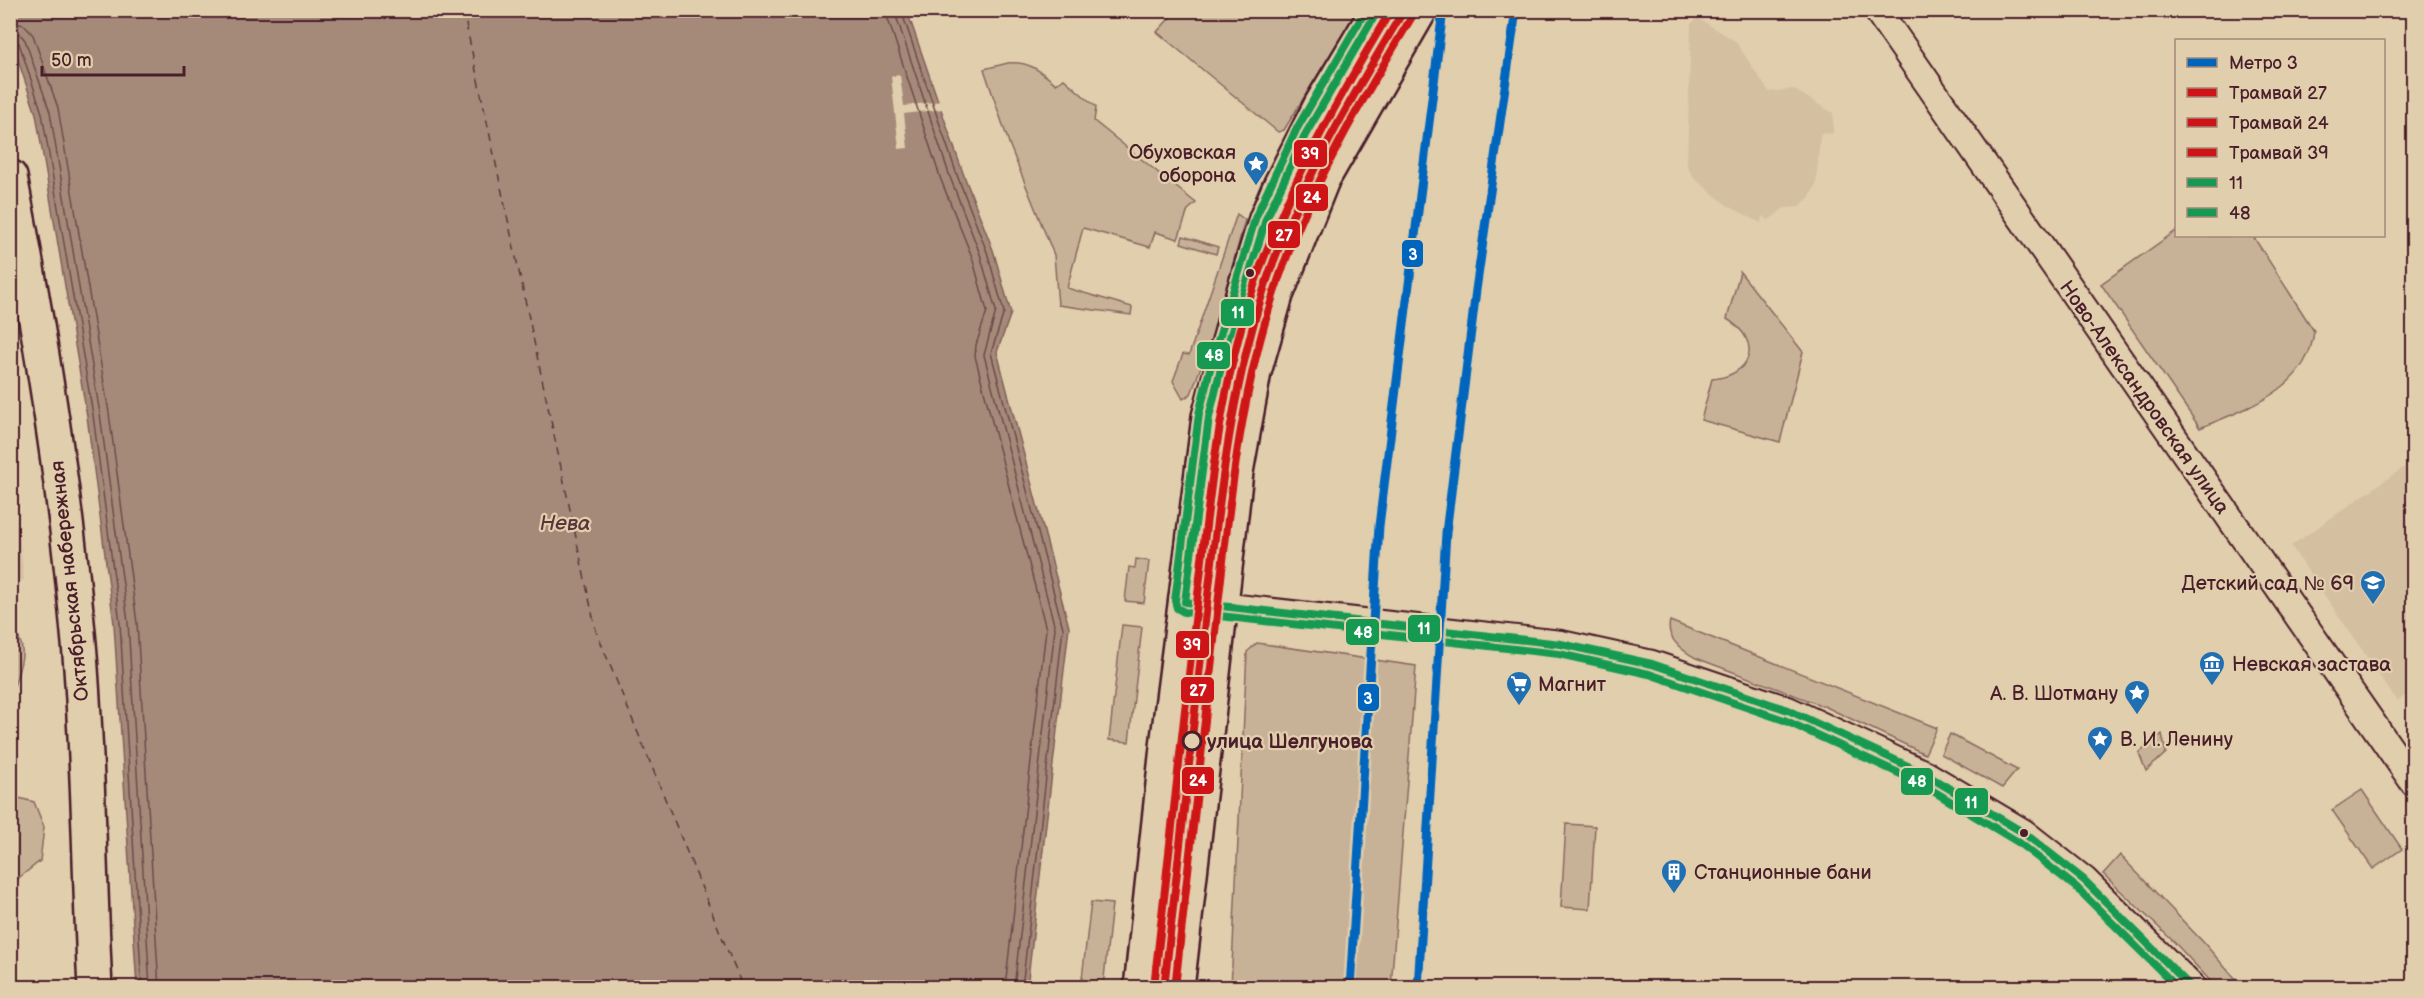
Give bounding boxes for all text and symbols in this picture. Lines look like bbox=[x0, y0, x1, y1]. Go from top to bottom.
scale bar bbox=[42, 39, 184, 77]
legend bbox=[2175, 39, 2385, 237]
text: 50 m bbox=[51, 50, 92, 71]
text: Метро 3 bbox=[2229, 53, 2298, 74]
text: Трамвай 27 bbox=[2229, 83, 2327, 104]
text: Трамвай 24 bbox=[2229, 113, 2329, 134]
line badge: 39 bbox=[1293, 139, 1328, 168]
place label: Обуховская оборона bbox=[1129, 141, 1236, 188]
text: Трамвай 39 bbox=[2229, 143, 2329, 164]
text: 39 bbox=[1301, 145, 1319, 164]
place icon: Обуховская оборона bbox=[1241, 149, 1271, 187]
text: 11 bbox=[2229, 173, 2243, 194]
line badge: 24 bbox=[1295, 183, 1329, 212]
text: 24 bbox=[1303, 189, 1322, 208]
text: 48 bbox=[2229, 203, 2250, 224]
line badge: 27 bbox=[1267, 220, 1301, 249]
text: 27 bbox=[1275, 227, 1293, 246]
line badge: 3 bbox=[1401, 239, 1424, 268]
text: 3 bbox=[1408, 246, 1418, 265]
unlabelled marker bbox=[1244, 267, 1256, 279]
street label: Ново-Александровская улица bbox=[2054, 276, 2234, 519]
line badge: 11 bbox=[1220, 298, 1255, 327]
text: 11 bbox=[1231, 304, 1245, 323]
line badge: 48 bbox=[1196, 341, 1231, 370]
text: 48 bbox=[1204, 347, 1224, 366]
street label: Октябрьская набережная bbox=[45, 459, 95, 702]
water label: Нева bbox=[540, 511, 590, 536]
school or university icon: Детский сад № 69 bbox=[2358, 568, 2388, 606]
place label: Детский сад № 69 bbox=[2182, 572, 2354, 596]
line badge: 11 bbox=[1407, 614, 1441, 643]
line badge: 48 bbox=[1345, 618, 1380, 646]
text: 11 bbox=[1417, 620, 1431, 639]
text: 48 bbox=[1353, 624, 1373, 643]
line badge: 39 bbox=[1175, 630, 1210, 659]
text: 39 bbox=[1183, 636, 1201, 655]
museum icon: Невская застава bbox=[2197, 649, 2227, 687]
place label: Невская застава bbox=[2232, 653, 2391, 677]
supermarket icon: Магнит bbox=[1504, 669, 1534, 707]
place label: Магнит bbox=[1538, 673, 1607, 697]
line badge: 27 bbox=[1180, 676, 1215, 704]
place icon: А. В. Шотману bbox=[2122, 678, 2152, 716]
text: 27 bbox=[1189, 682, 1207, 701]
place label: А. В. Шотману bbox=[1989, 682, 2118, 706]
line badge: 3 bbox=[1357, 683, 1380, 712]
text: 3 bbox=[1363, 690, 1373, 709]
place icon: В. И. Ленину bbox=[2085, 724, 2115, 762]
place label: В. И. Ленину bbox=[2120, 728, 2233, 752]
place label: улица Шелгунова bbox=[1207, 730, 1373, 754]
marker: улица Шелгунова bbox=[1182, 731, 1202, 751]
line badge: 24 bbox=[1181, 766, 1215, 795]
line badge: 48 bbox=[1900, 767, 1934, 796]
text: 24 bbox=[1189, 772, 1208, 791]
text: 48 bbox=[1907, 773, 1927, 792]
line badge: 11 bbox=[1954, 787, 1989, 816]
text: 11 bbox=[1964, 794, 1978, 813]
unlabelled marker bbox=[2018, 827, 2030, 839]
building icon: Станционные бани bbox=[1659, 857, 1689, 895]
place label: Станционные бани bbox=[1694, 861, 1872, 885]

